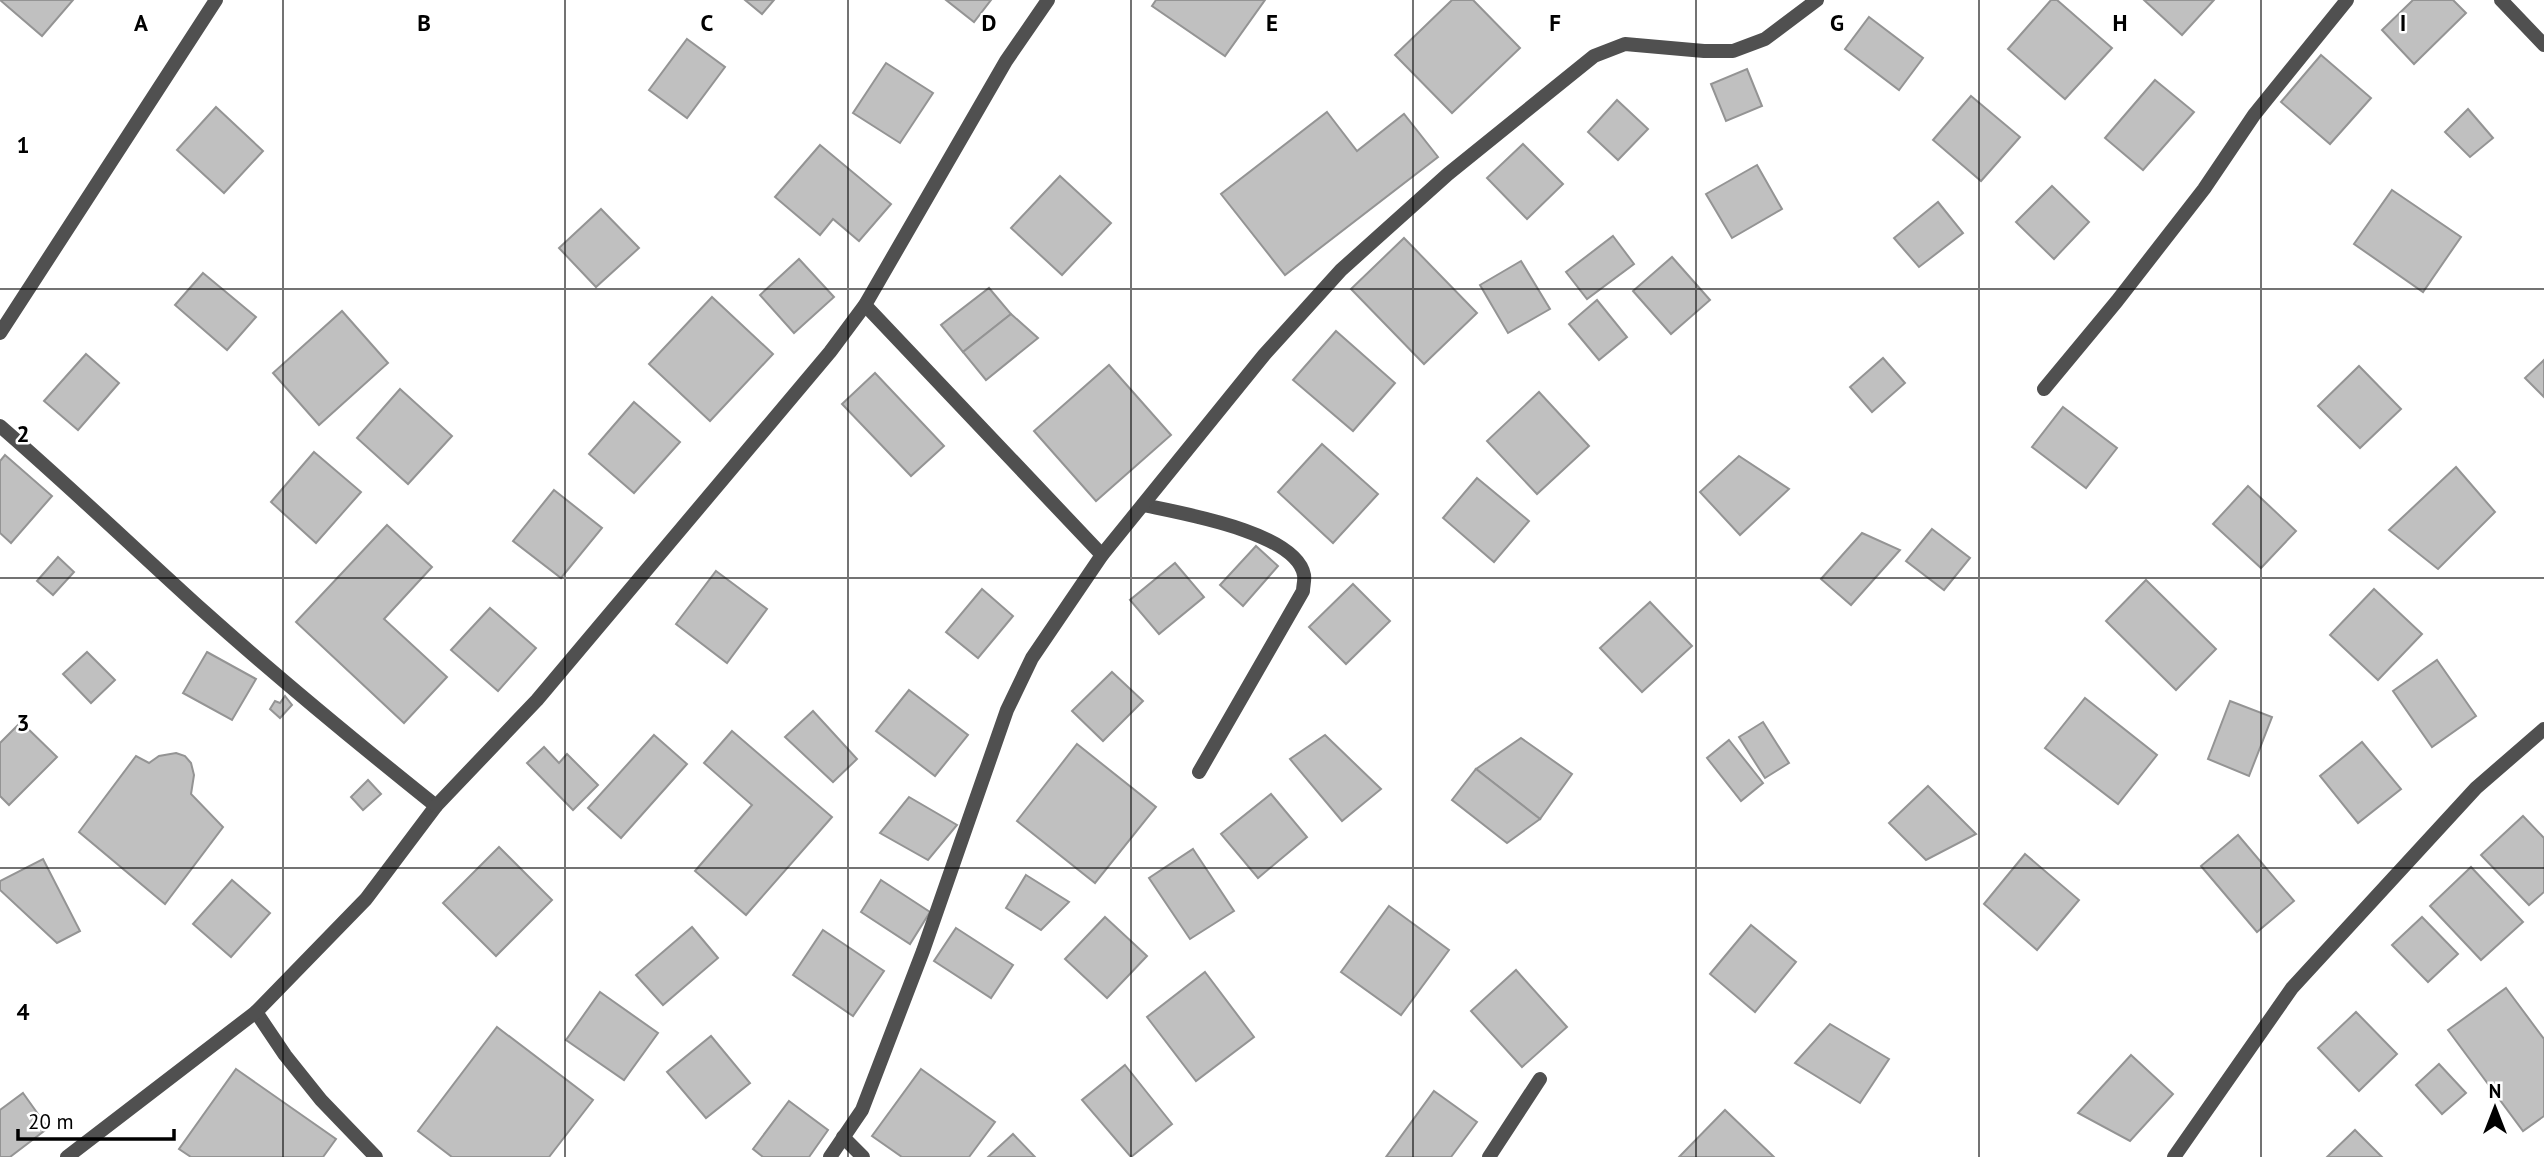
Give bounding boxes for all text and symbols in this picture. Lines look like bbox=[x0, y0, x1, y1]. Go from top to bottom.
text: A bbox=[134, 8, 148, 37]
text: B bbox=[417, 8, 431, 37]
text: C bbox=[701, 8, 714, 37]
text: D bbox=[982, 8, 996, 37]
text: E bbox=[1266, 8, 1278, 37]
text: F bbox=[1549, 8, 1561, 37]
text: G bbox=[1830, 8, 1844, 37]
text: H bbox=[2113, 8, 2127, 37]
text: I bbox=[2400, 8, 2406, 37]
text: 1 bbox=[16, 130, 30, 159]
text: 2 bbox=[16, 419, 30, 448]
text: 3 bbox=[16, 708, 30, 737]
text: 4 bbox=[16, 997, 30, 1026]
north arrow bbox=[2460, 1073, 2530, 1143]
text: N bbox=[2489, 1079, 2501, 1103]
scale bar bbox=[18, 1098, 173, 1142]
text: 20 m bbox=[28, 1108, 74, 1135]

